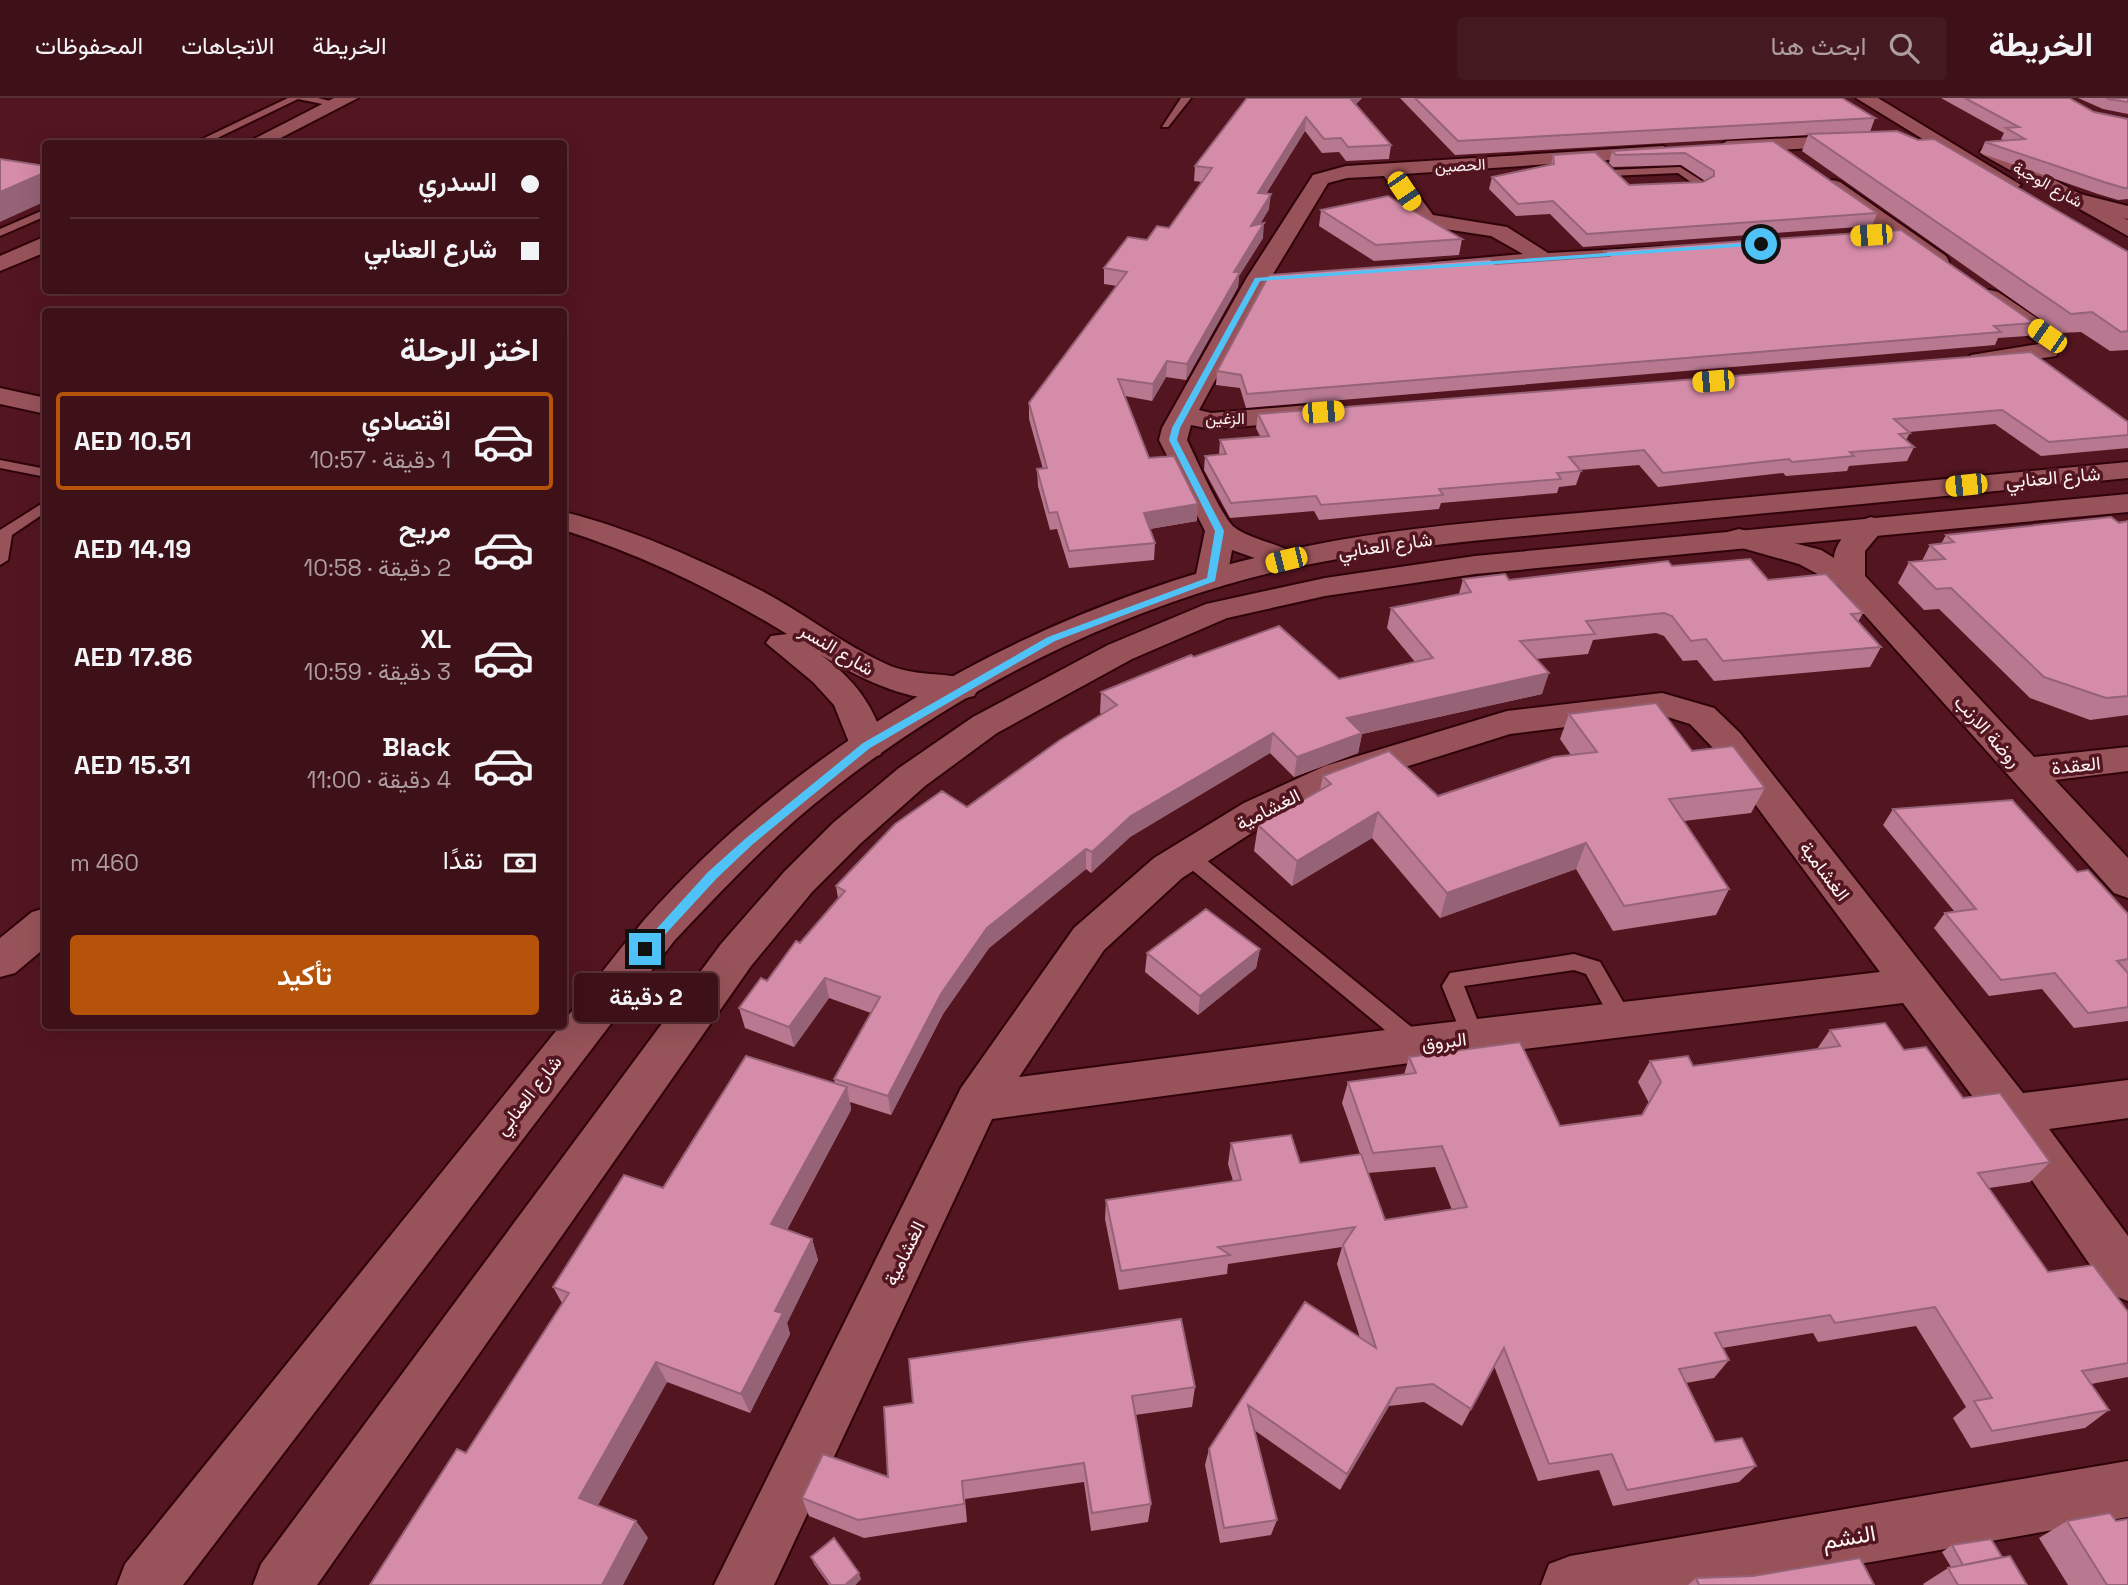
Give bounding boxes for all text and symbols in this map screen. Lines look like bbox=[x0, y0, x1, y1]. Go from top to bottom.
search box bbox=[1457, 17, 1947, 80]
text: الخريطة bbox=[1989, 24, 2093, 66]
text: ابحث هنا bbox=[1771, 29, 1867, 63]
icon: search bbox=[1885, 29, 1923, 67]
text: المحفوظات bbox=[35, 30, 143, 61]
text: الاتجاهات bbox=[181, 30, 274, 61]
text: الخريطة bbox=[312, 30, 387, 61]
street label: الحصين bbox=[1434, 154, 1486, 177]
street label: شارع الوجبة bbox=[2009, 157, 2086, 213]
text: السدري bbox=[418, 165, 497, 199]
car bbox=[1384, 168, 1425, 214]
car bbox=[1850, 223, 1893, 247]
route start bbox=[1745, 228, 1777, 260]
text: شارع العنابي bbox=[364, 232, 497, 266]
car bbox=[2024, 315, 2071, 357]
text: اختر الرحلة bbox=[400, 330, 539, 370]
car bbox=[1692, 369, 1735, 393]
car bbox=[1302, 400, 1345, 424]
text: اقتصادي bbox=[362, 404, 451, 438]
street label: الزغين bbox=[1205, 408, 1245, 429]
icon: car bbox=[472, 410, 535, 473]
text: AED 10.51 bbox=[74, 424, 192, 458]
text: 1 دقيقة · 10:57 bbox=[309, 445, 451, 475]
street label: شارع العنابي bbox=[2005, 461, 2102, 497]
car bbox=[1945, 472, 1988, 498]
text: مريح bbox=[399, 512, 451, 546]
icon: car bbox=[472, 518, 535, 581]
street label: شارع العنابي bbox=[1336, 527, 1434, 567]
text: AED 14.19 bbox=[74, 532, 191, 566]
car bbox=[1264, 545, 1309, 575]
text: 2 دقيقة · 10:58 bbox=[304, 553, 451, 583]
street label: شارع النسر bbox=[794, 617, 879, 681]
text: XL bbox=[420, 622, 451, 656]
icon: car bbox=[472, 626, 535, 689]
text: AED 17.86 bbox=[74, 640, 193, 674]
text: 3 دقيقة · 10:59 bbox=[304, 657, 451, 687]
street label: روضة الارنب bbox=[1949, 690, 2027, 773]
text: Black bbox=[382, 730, 451, 764]
icon: car bbox=[472, 734, 535, 797]
text: AED 15.31 bbox=[74, 748, 191, 782]
street label: العقدة bbox=[2050, 750, 2102, 780]
text: 4 دقيقة · 11:00 bbox=[307, 765, 451, 795]
street label: الغشامية bbox=[1232, 783, 1304, 836]
street label: الغشامية bbox=[1794, 836, 1855, 906]
text: نقدًا bbox=[443, 843, 483, 877]
icon: cash bbox=[501, 844, 539, 882]
text: 460 m bbox=[70, 848, 139, 878]
route end bbox=[629, 933, 661, 965]
button: تأكيد bbox=[70, 935, 539, 1015]
callout: 2 دقيقة bbox=[573, 974, 717, 1022]
text: 2 دقيقة bbox=[609, 982, 683, 1012]
street label: البروق bbox=[1420, 1026, 1468, 1057]
street label: شارع العنابي bbox=[489, 1050, 570, 1142]
street label: الغشامية bbox=[878, 1217, 931, 1290]
street label: النشم bbox=[1820, 1518, 1878, 1556]

